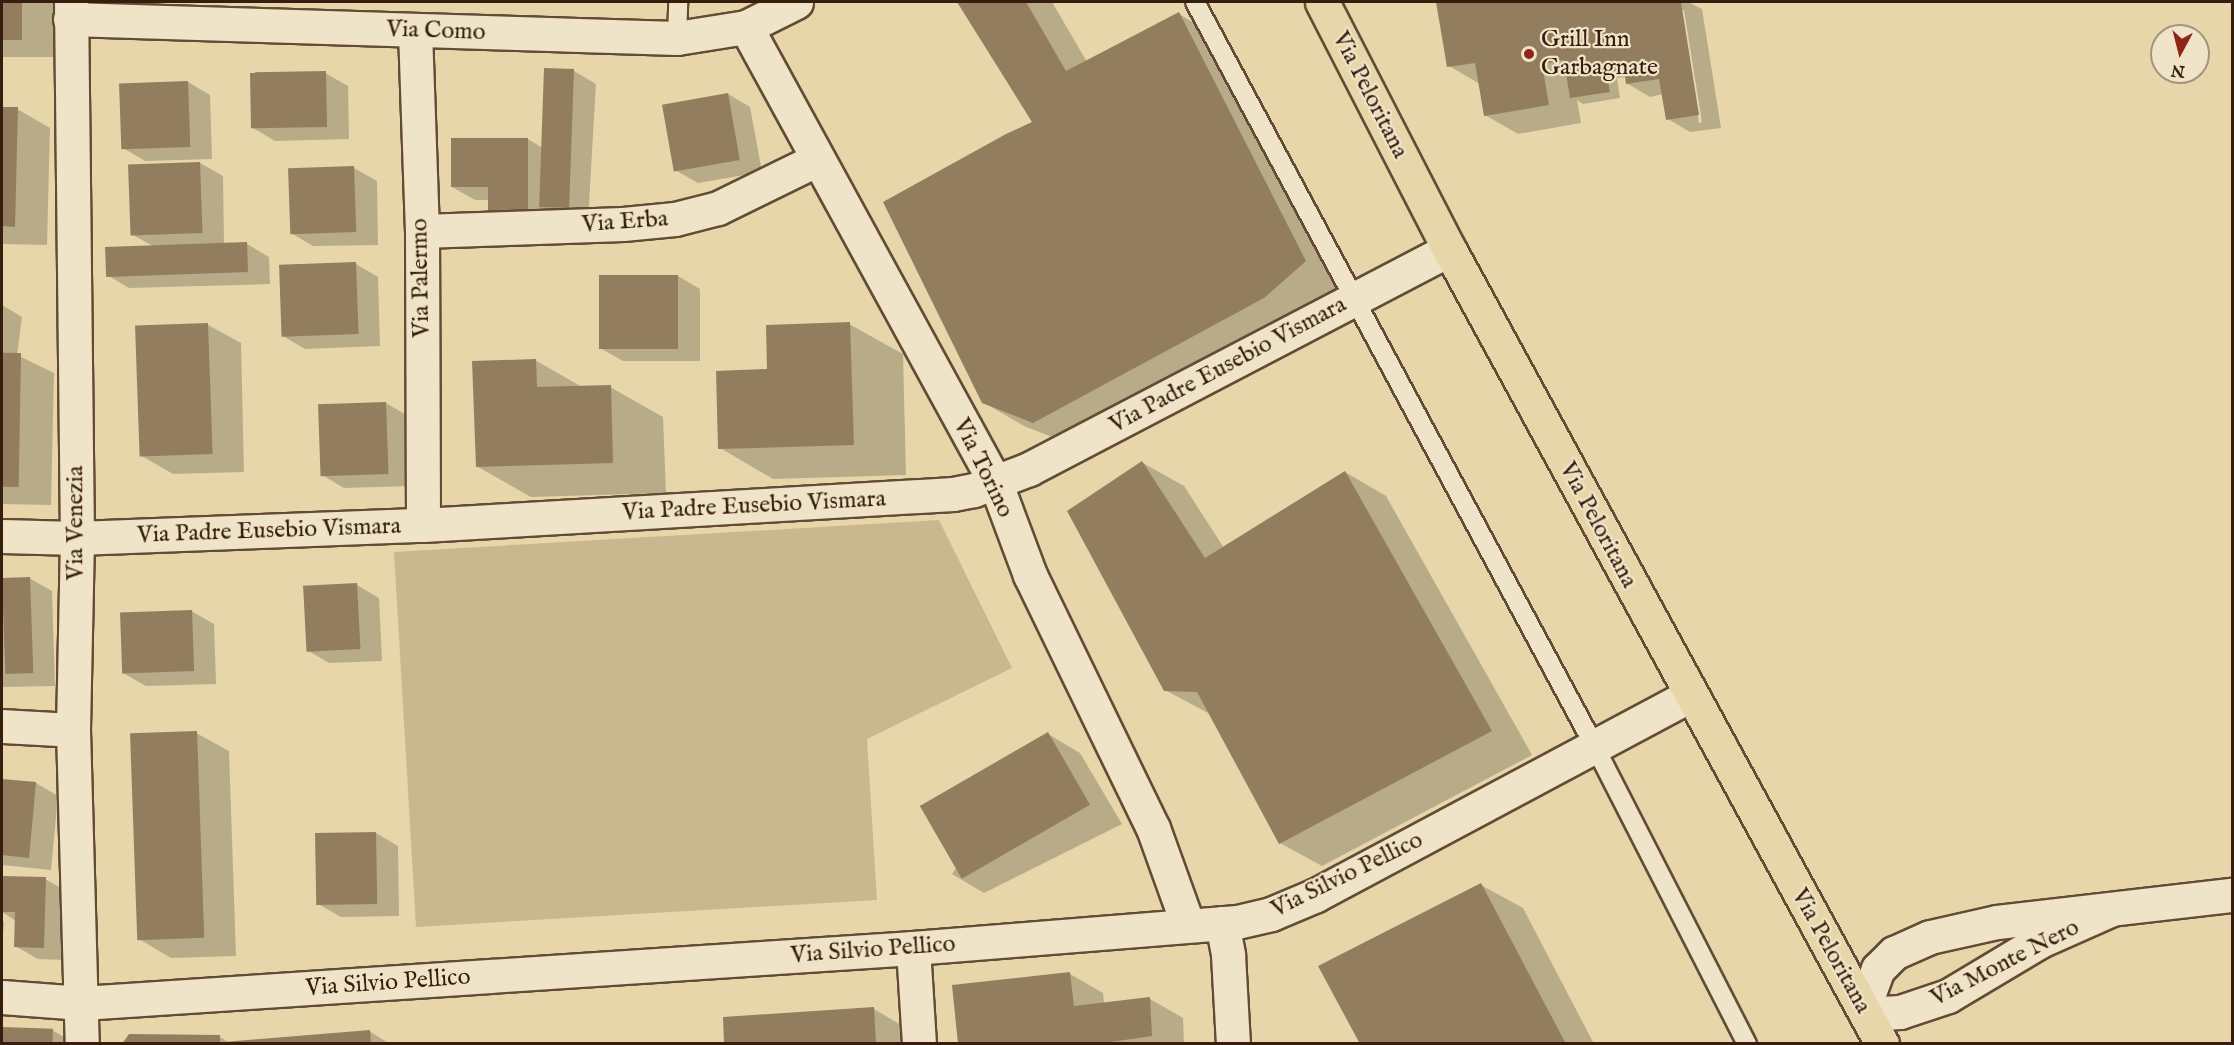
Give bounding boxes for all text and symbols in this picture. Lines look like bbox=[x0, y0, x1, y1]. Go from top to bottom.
street label: Via Como bbox=[386, 15, 486, 47]
north arrow bbox=[2150, 24, 2210, 84]
place label: Grill Inn Garbagnate bbox=[1541, 26, 1658, 82]
street label: Via Peloritana bbox=[1326, 27, 1414, 163]
marker: Grill Inn Garbagnate bbox=[1522, 47, 1536, 61]
text: N bbox=[2170, 59, 2186, 81]
street label: Via Erba bbox=[581, 205, 669, 239]
street label: Via Palermo bbox=[406, 218, 436, 338]
street label: Via Padre Eusebio Vismara bbox=[1105, 290, 1351, 440]
street label: Via Torino bbox=[947, 414, 1019, 522]
street label: Via Peloritana bbox=[1553, 457, 1643, 593]
street label: Via Venezia bbox=[62, 466, 90, 580]
street label: Via Padre Eusebio Vismara bbox=[621, 485, 887, 527]
street label: Via Padre Eusebio Vismara bbox=[137, 512, 401, 550]
street label: Via Silvio Pellico bbox=[1266, 826, 1428, 924]
street label: Via Peloritana bbox=[1785, 883, 1877, 1019]
street label: Via Monte Nero bbox=[1926, 913, 2084, 1013]
street label: Via Silvio Pellico bbox=[790, 930, 956, 970]
street label: Via Silvio Pellico bbox=[305, 963, 471, 1003]

